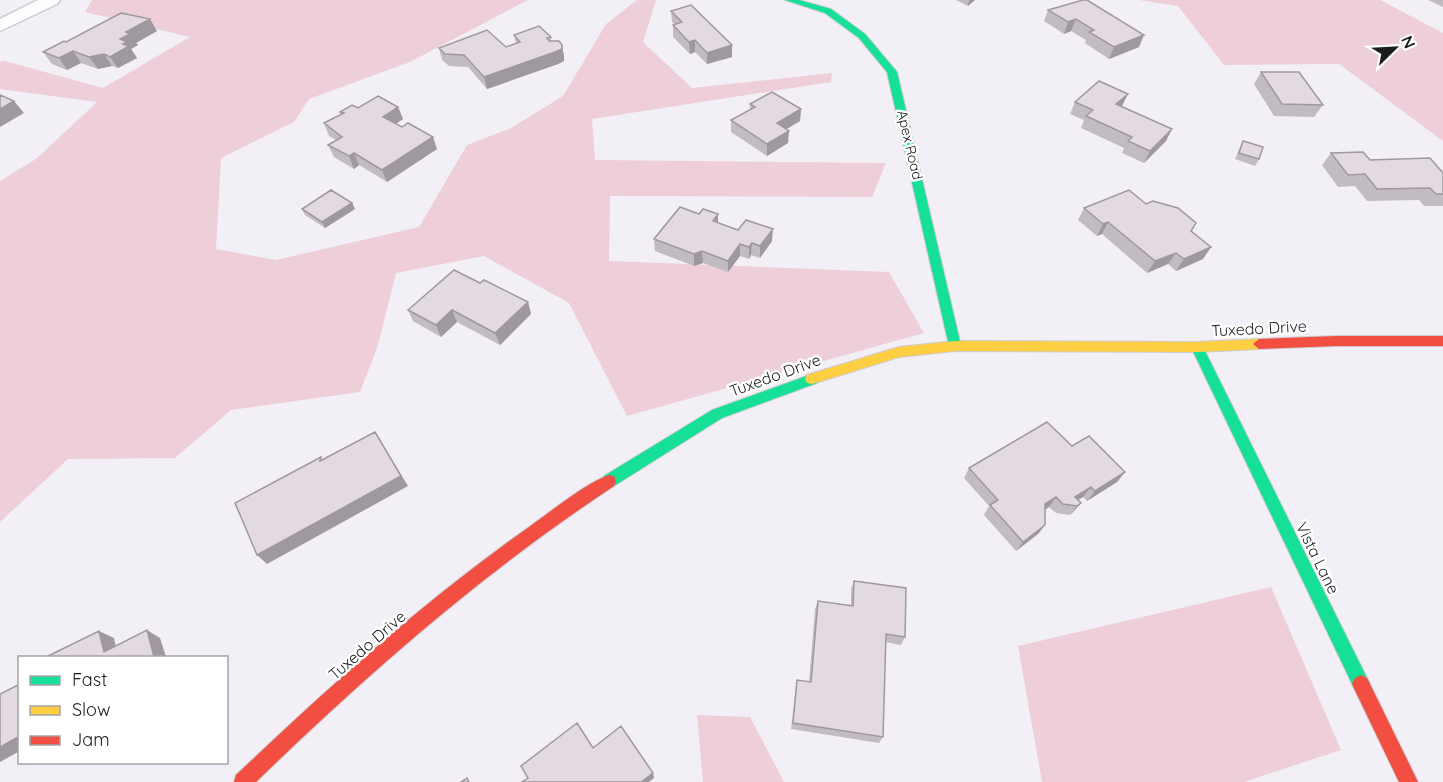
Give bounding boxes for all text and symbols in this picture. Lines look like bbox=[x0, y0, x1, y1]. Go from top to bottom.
north arrow bbox=[1365, 18, 1425, 78]
text: N bbox=[1397, 32, 1420, 51]
street label: Apex Road bbox=[893, 109, 927, 181]
street label: Tuxedo Drive bbox=[1211, 316, 1307, 340]
street label: Tuxedo Drive bbox=[727, 349, 823, 401]
street label: Vista Lane bbox=[1292, 519, 1344, 597]
street label: Tuxedo Drive bbox=[324, 606, 410, 684]
legend bbox=[18, 656, 228, 764]
text: Fast bbox=[72, 668, 107, 691]
text: Slow bbox=[72, 698, 110, 721]
text: Jam bbox=[72, 728, 110, 751]

